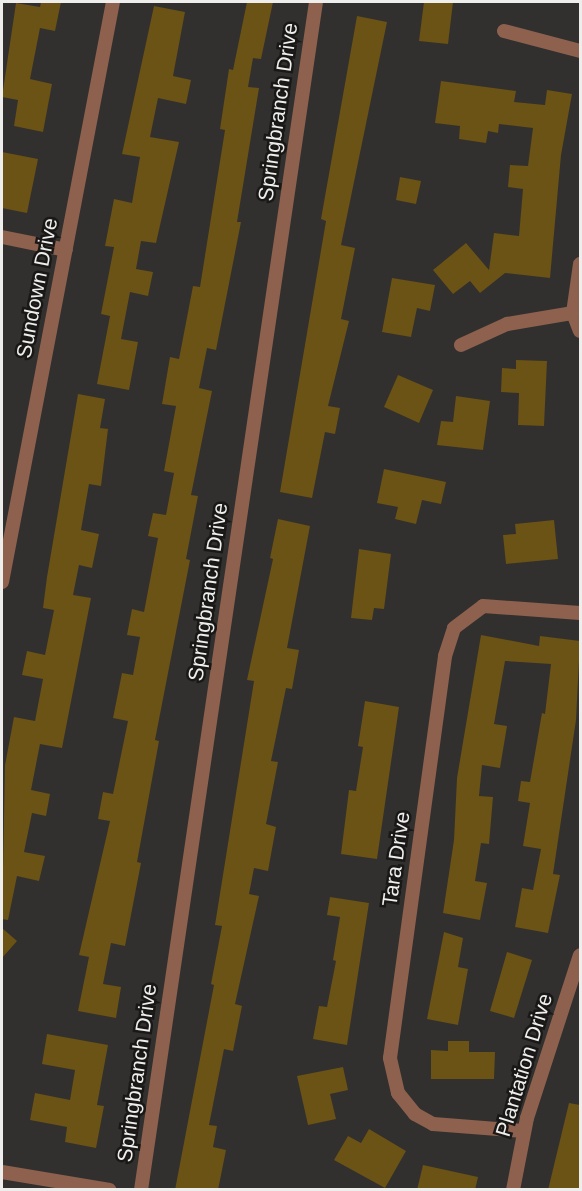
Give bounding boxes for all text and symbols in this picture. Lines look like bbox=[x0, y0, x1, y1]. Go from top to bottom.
street label: Springbranch Drive bbox=[253, 21, 303, 203]
street label: Sundown Drive bbox=[11, 216, 63, 360]
street label: Springbranch Drive bbox=[183, 501, 233, 683]
street label: Tara Drive bbox=[377, 810, 415, 908]
street label: Springbranch Drive bbox=[112, 982, 162, 1164]
street label: Plantation Drive bbox=[490, 990, 558, 1140]

